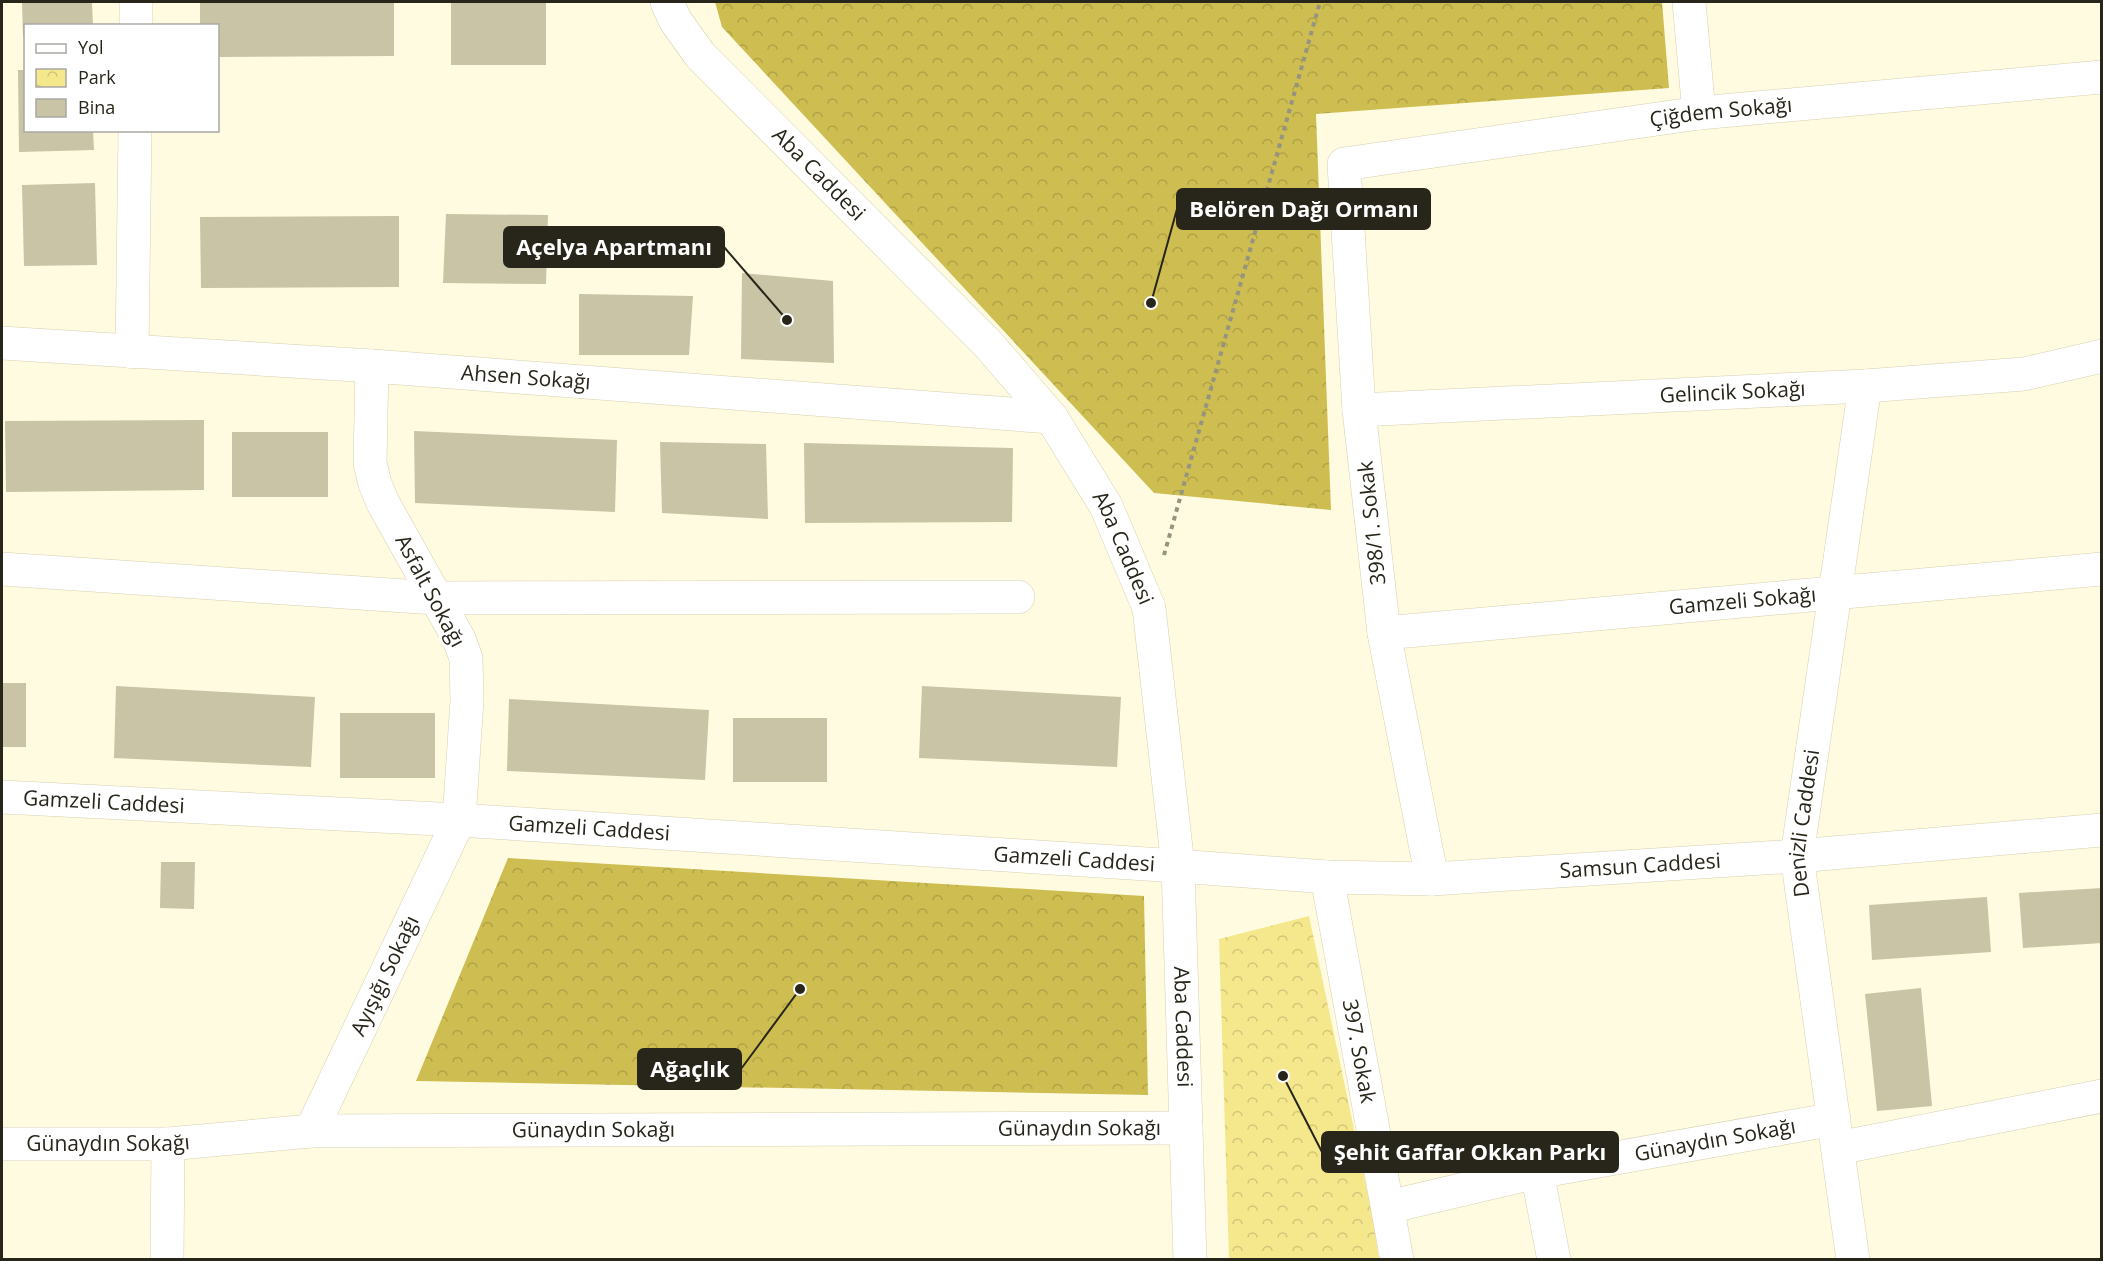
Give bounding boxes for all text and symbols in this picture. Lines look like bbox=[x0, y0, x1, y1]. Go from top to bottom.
legend bbox=[24, 24, 219, 132]
text: Yol bbox=[78, 35, 103, 59]
text: Park bbox=[78, 65, 116, 89]
street label: Çiğdem Sokağı bbox=[1648, 90, 1793, 133]
text: Bina bbox=[78, 95, 115, 119]
street label: Aba Caddesi bbox=[767, 121, 872, 226]
callout: Belören Dağı Ormanı bbox=[1177, 189, 1430, 229]
text: Belören Dağı Ormanı bbox=[1189, 193, 1419, 223]
callout: Açelya Apartmanı bbox=[504, 227, 724, 267]
text: Açelya Apartmanı bbox=[516, 231, 712, 261]
street label: Ahsen Sokağı bbox=[460, 358, 592, 395]
street label: Gelincik Sokağı bbox=[1659, 374, 1806, 409]
street label: 398/1. Sokak bbox=[1351, 460, 1391, 587]
street label: Aba Caddesi bbox=[1087, 485, 1161, 609]
street label: Asfalt Sokağı bbox=[389, 529, 472, 652]
street label: Gamzeli Sokağı bbox=[1668, 580, 1817, 621]
street label: Denizli Caddesi bbox=[1782, 747, 1825, 899]
street label: Gamzeli Caddesi bbox=[22, 783, 185, 819]
street label: Gamzeli Caddesi bbox=[508, 808, 671, 846]
street label: Gamzeli Caddesi bbox=[993, 839, 1156, 877]
street label: Samsun Caddesi bbox=[1559, 846, 1722, 884]
street label: Ayışığı Sokağı bbox=[343, 910, 425, 1040]
street label: Aba Caddesi bbox=[1168, 966, 1200, 1088]
street label: 397. Sokak bbox=[1337, 997, 1383, 1105]
callout: Ağaçlık bbox=[638, 1049, 741, 1089]
text: Ağaçlık bbox=[650, 1053, 730, 1083]
street label: Günaydın Sokağı bbox=[1632, 1111, 1798, 1167]
street label: Günaydın Sokağı bbox=[998, 1113, 1161, 1142]
street label: Günaydın Sokağı bbox=[512, 1115, 675, 1143]
street label: Günaydın Sokağı bbox=[26, 1127, 191, 1157]
callout: Şehit Gaffar Okkan Parkı bbox=[1322, 1132, 1618, 1172]
text: Şehit Gaffar Okkan Parkı bbox=[1334, 1136, 1606, 1166]

